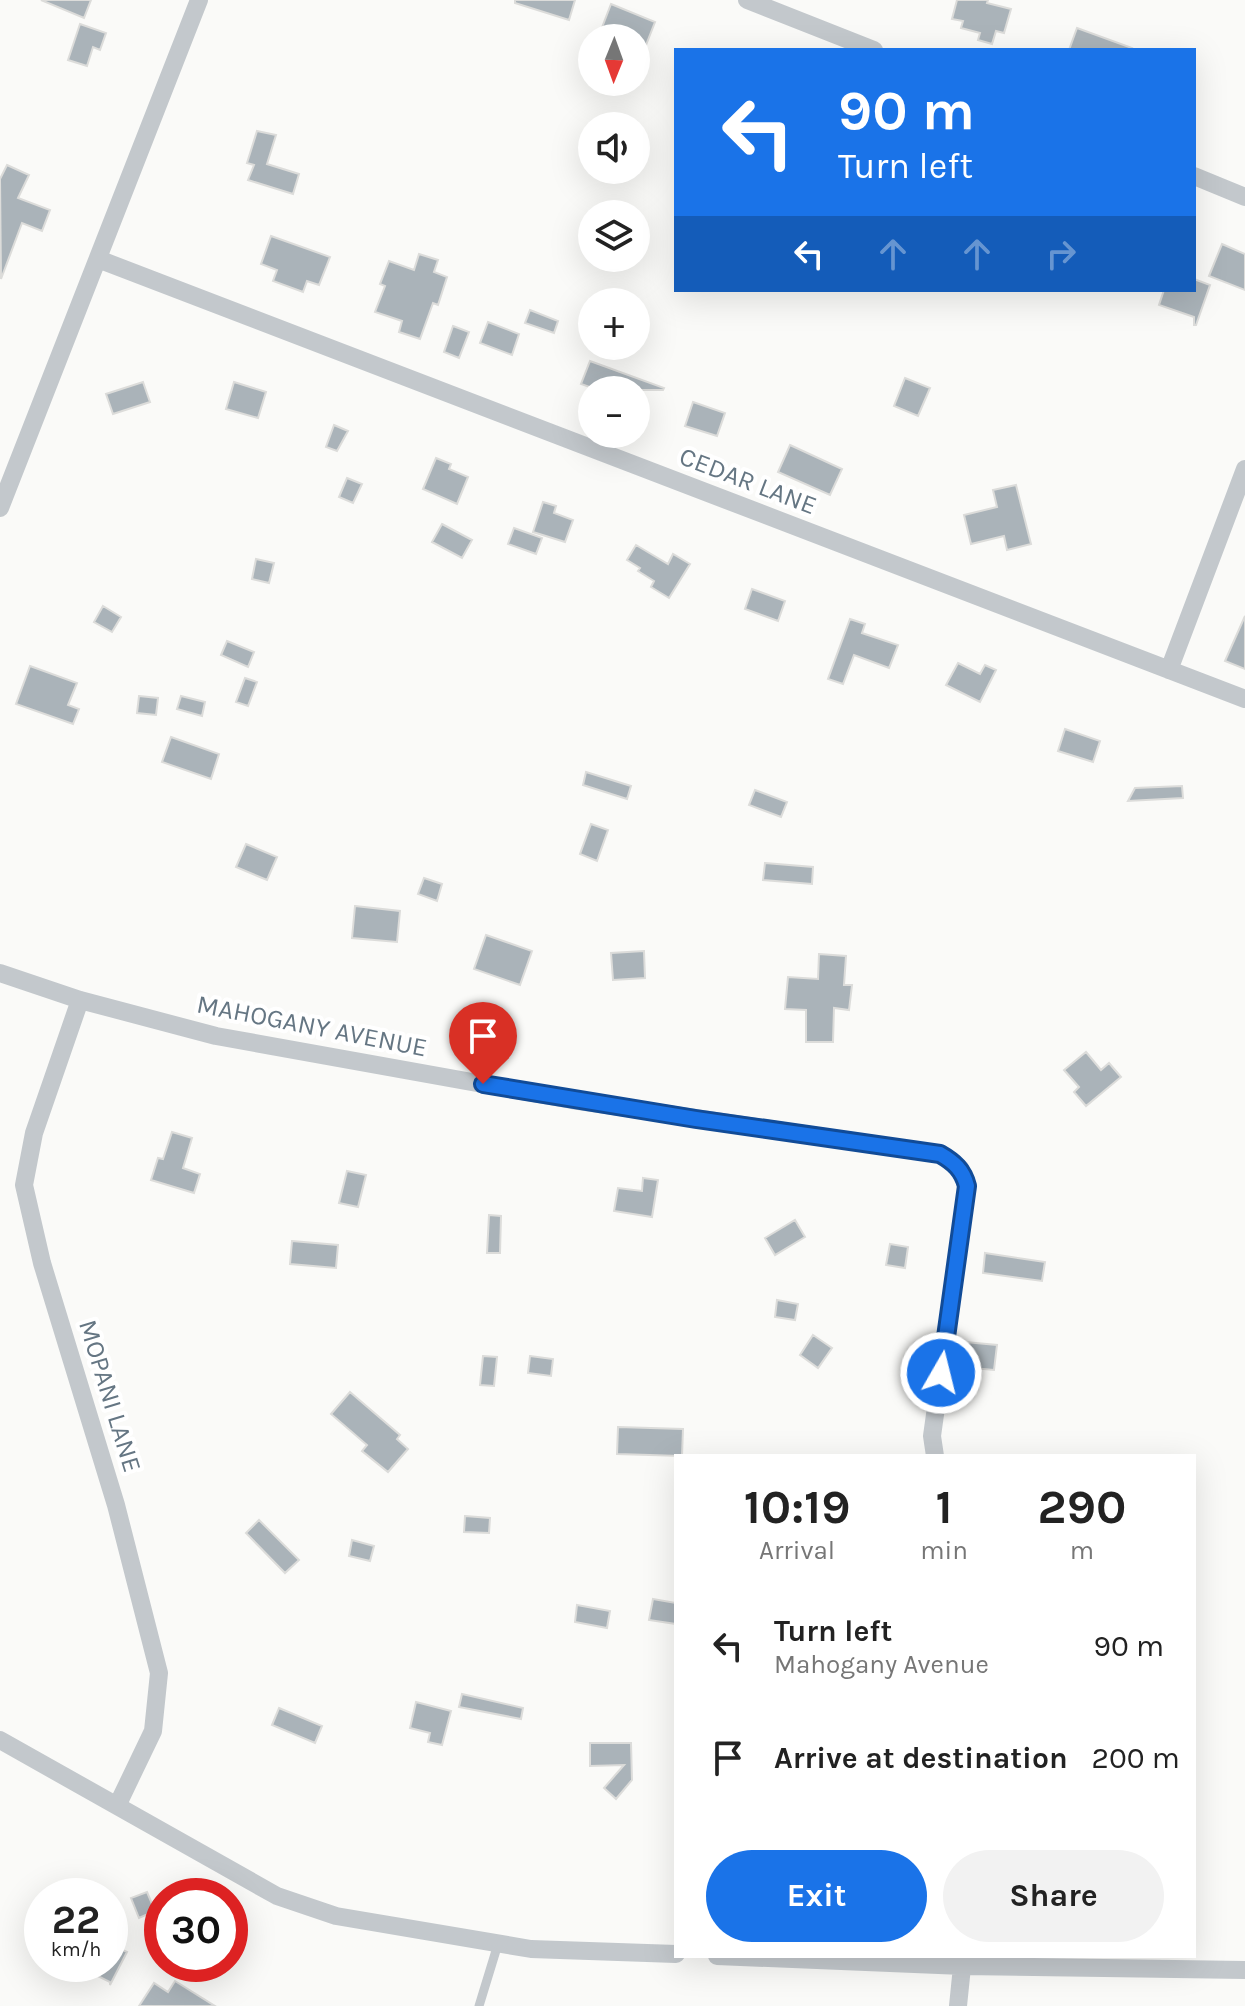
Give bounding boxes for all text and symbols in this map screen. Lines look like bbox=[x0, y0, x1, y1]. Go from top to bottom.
north arrow bbox=[578, 24, 650, 96]
map controls bbox=[578, 24, 650, 448]
text: 90 m bbox=[838, 78, 975, 143]
icon: left bbox=[706, 80, 810, 184]
button: sound bbox=[578, 112, 650, 184]
text: Turn left bbox=[838, 145, 973, 187]
button: layers bbox=[578, 200, 650, 272]
icon: left bbox=[787, 232, 831, 276]
icon: ahead bbox=[871, 232, 915, 276]
icon: ahead bbox=[955, 232, 999, 276]
icon: right bbox=[1039, 232, 1083, 276]
button: + bbox=[578, 288, 650, 360]
button: − bbox=[578, 376, 650, 448]
street label: CEDAR LANE bbox=[675, 441, 821, 521]
street label: MAHOGANY AVENUE bbox=[194, 988, 430, 1064]
pin bbox=[449, 1002, 517, 1084]
icon: arrive bbox=[461, 1014, 505, 1058]
street label: MOPANI LANE bbox=[72, 1316, 148, 1476]
position arrow bbox=[899, 1331, 983, 1415]
text: 10:19 bbox=[744, 1479, 850, 1535]
text: 1 bbox=[935, 1479, 953, 1535]
text: 290 bbox=[1038, 1479, 1126, 1535]
text: Arrival bbox=[759, 1535, 835, 1566]
text: min bbox=[920, 1535, 968, 1566]
text: m bbox=[1070, 1535, 1094, 1566]
text: Turn left bbox=[774, 1613, 892, 1649]
icon: left bbox=[706, 1624, 750, 1668]
text: 90 m bbox=[1094, 1628, 1164, 1664]
text: Mahogany Avenue bbox=[774, 1649, 989, 1680]
icon: arrive bbox=[706, 1736, 750, 1780]
text: Arrive at destination bbox=[774, 1740, 1068, 1776]
text: 200 m bbox=[1092, 1740, 1180, 1776]
button: Exit bbox=[706, 1850, 927, 1942]
button: Share bbox=[943, 1850, 1164, 1942]
speed limit sign: 30 bbox=[144, 1878, 248, 1982]
text: 22 bbox=[52, 1896, 100, 1943]
text: km/h bbox=[51, 1938, 101, 1961]

